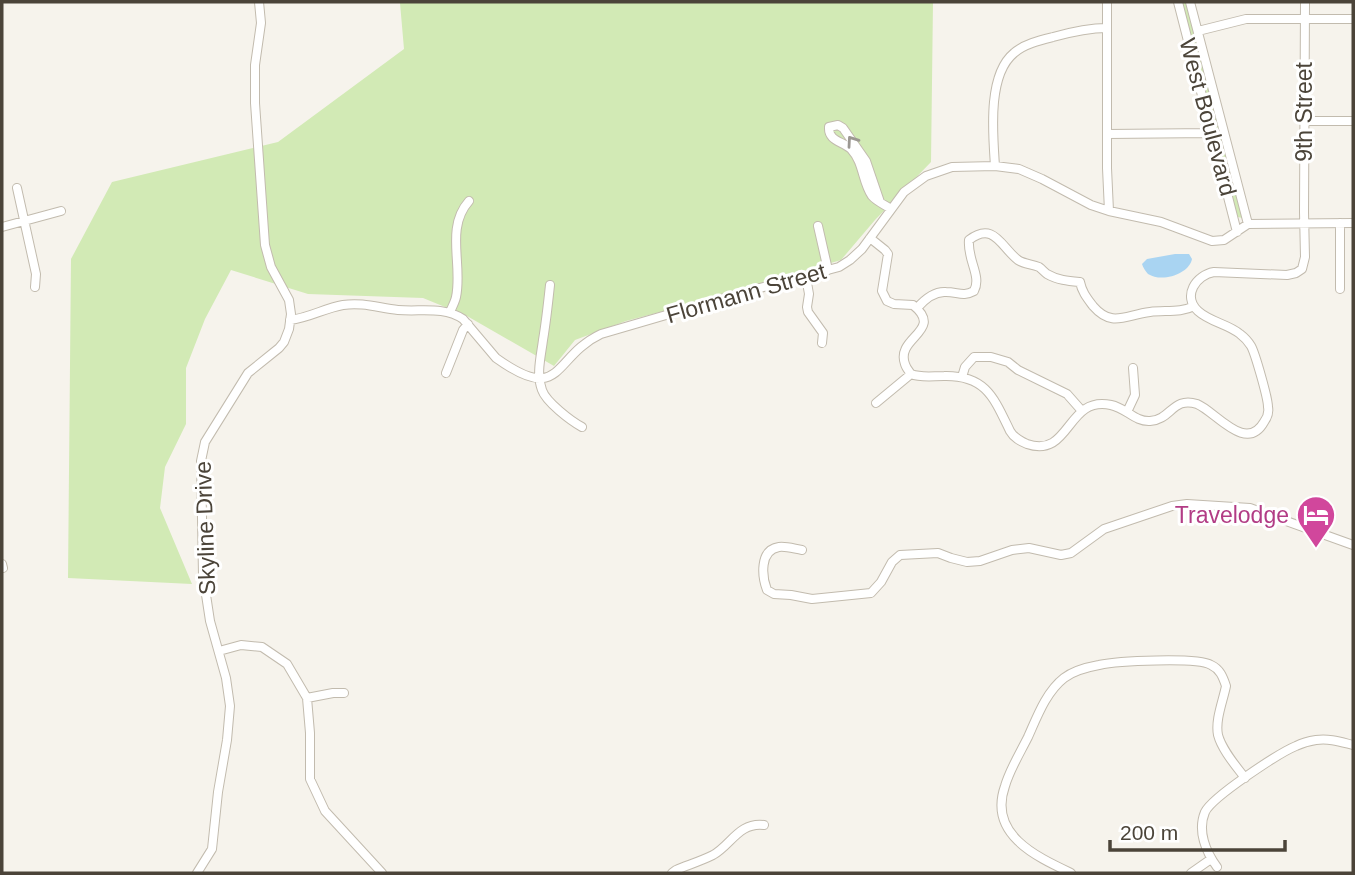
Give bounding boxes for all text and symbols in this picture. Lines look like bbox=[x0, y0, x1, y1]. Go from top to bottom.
street label: West Boulevard bbox=[1174, 35, 1242, 199]
street label: 9th Street bbox=[1291, 62, 1317, 162]
one-way arrow bbox=[848, 136, 860, 149]
street label: Flormann Street bbox=[663, 258, 829, 328]
street label: Skyline Drive bbox=[190, 460, 220, 596]
hotel icon: Travelodge bbox=[1295, 494, 1337, 549]
place label: Travelodge bbox=[1175, 502, 1289, 528]
scale bar bbox=[1110, 808, 1285, 852]
text: 200 m bbox=[1120, 821, 1178, 844]

